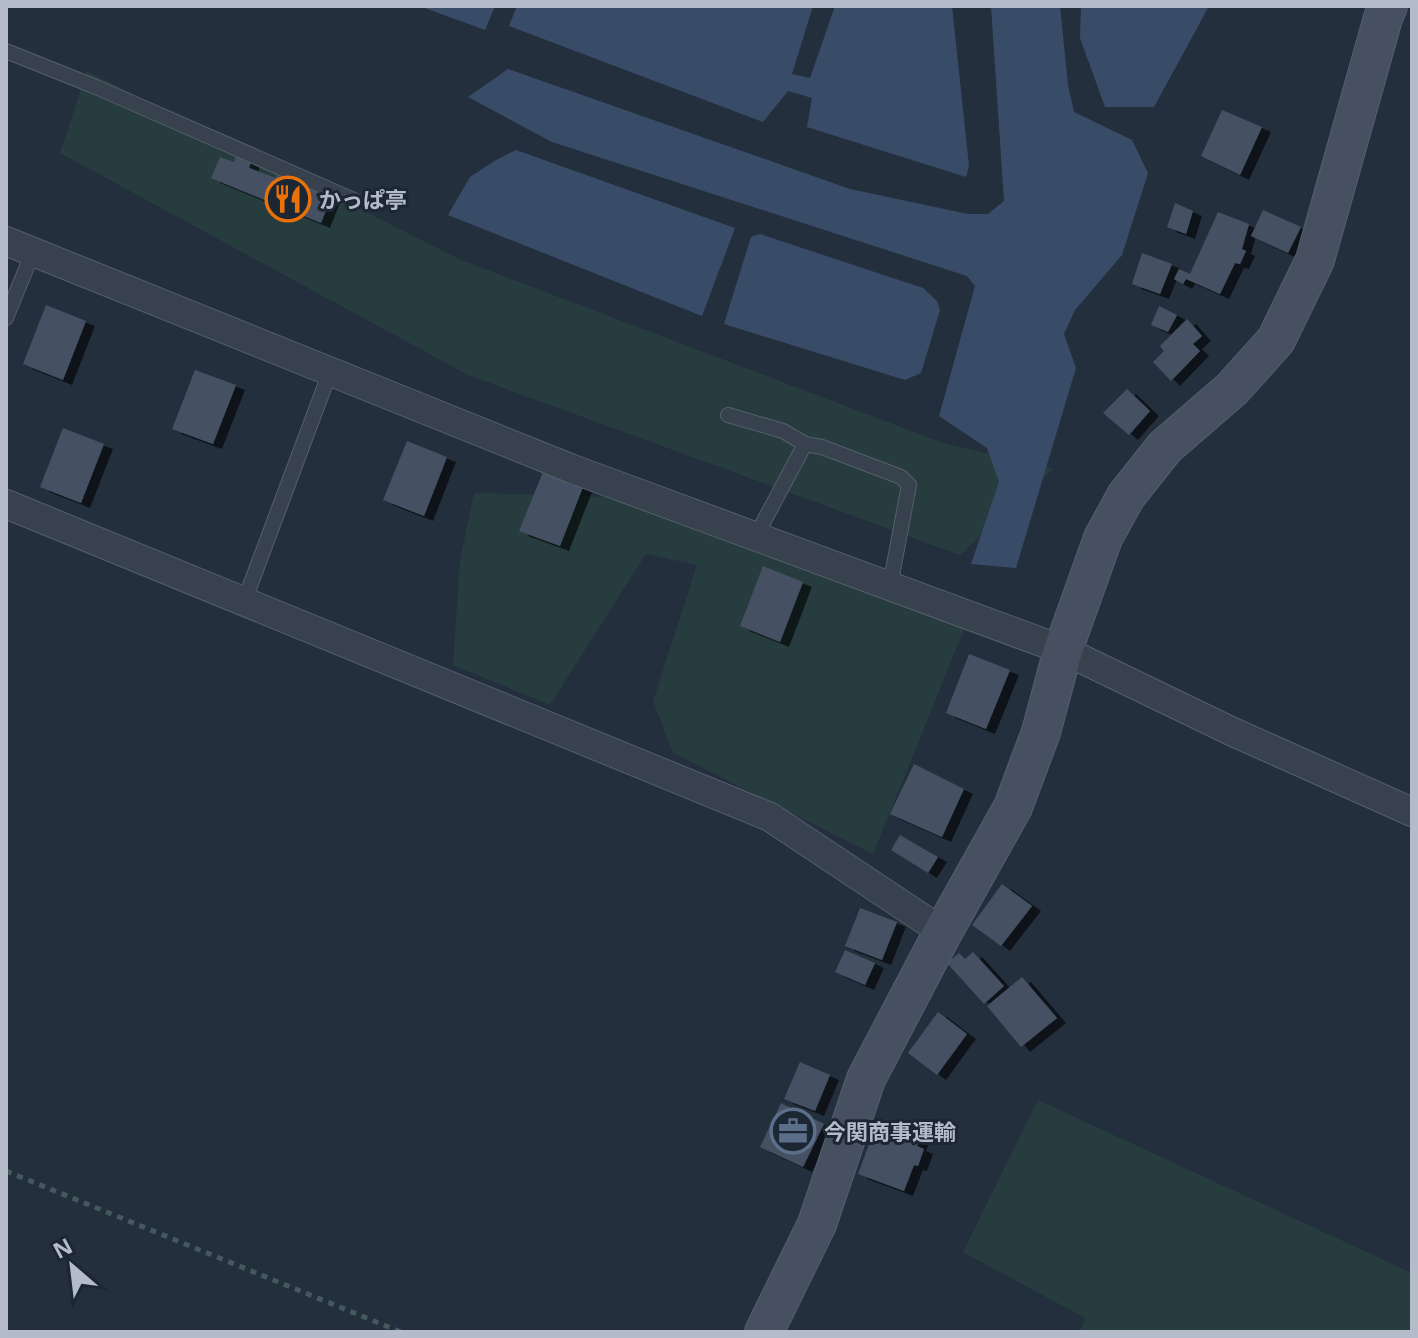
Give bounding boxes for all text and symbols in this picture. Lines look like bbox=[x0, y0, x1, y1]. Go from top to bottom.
restaurant icon: かっぱ亭 bbox=[264, 175, 312, 223]
place label: かっぱ亭 bbox=[319, 184, 407, 214]
office icon: 今関商事運輸 bbox=[769, 1107, 817, 1155]
place label: 今関商事運輸 bbox=[824, 1116, 956, 1146]
north arrow bbox=[32, 1226, 112, 1306]
text: N bbox=[47, 1230, 77, 1265]

